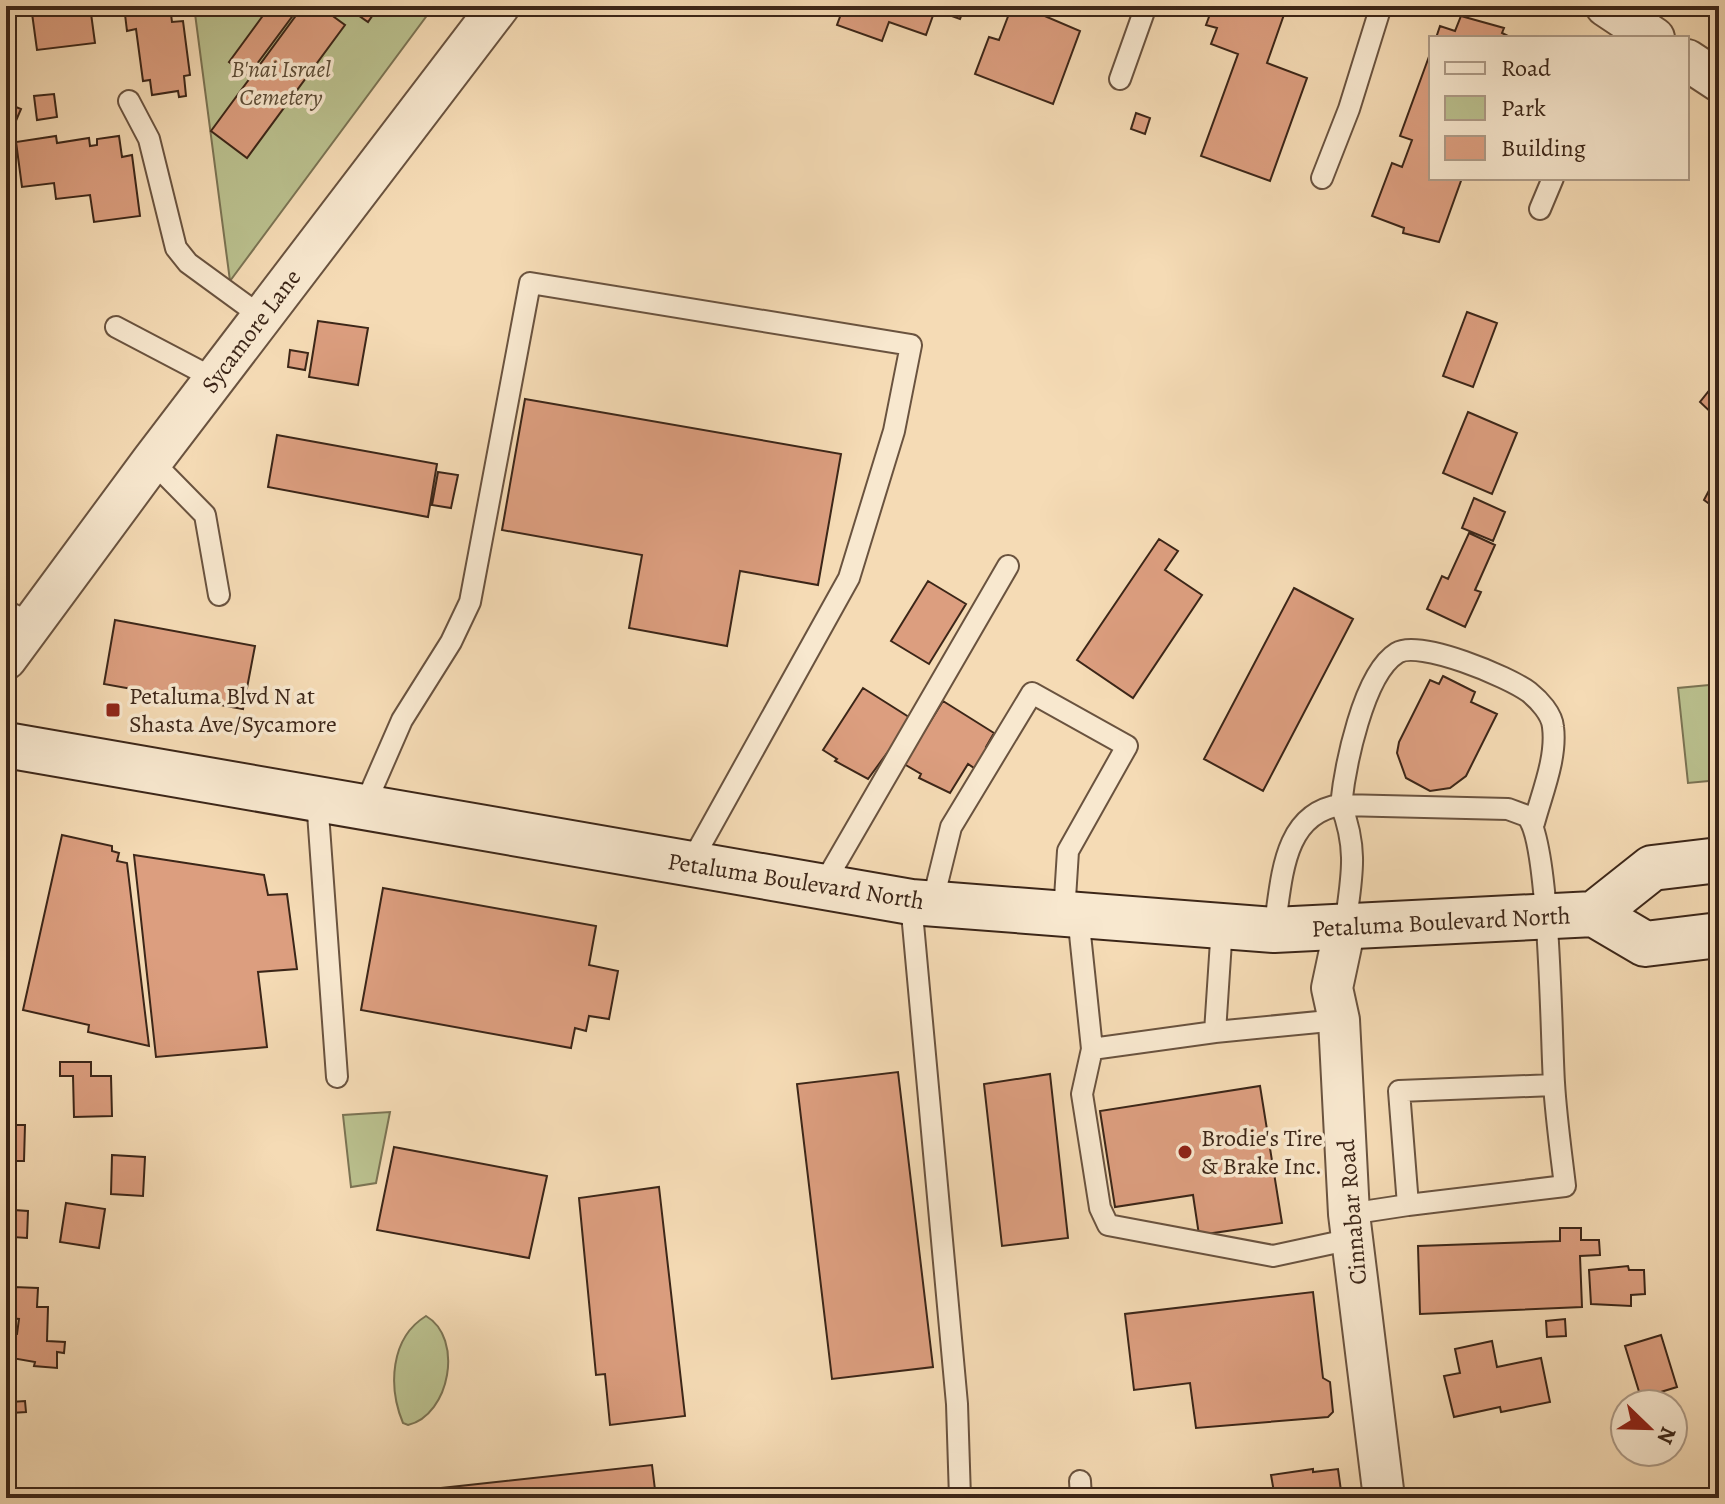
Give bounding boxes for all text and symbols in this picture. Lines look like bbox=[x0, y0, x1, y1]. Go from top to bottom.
legend bbox=[1429, 36, 1689, 180]
text: Road bbox=[1501, 52, 1551, 84]
park label: B'nai Israel Cemetery bbox=[231, 53, 331, 113]
text: Park bbox=[1501, 92, 1546, 124]
text: Building bbox=[1501, 132, 1586, 164]
street label: Sycamore Lane bbox=[194, 263, 308, 399]
place label: Petaluma Blvd N at Shasta Ave/Sycamore bbox=[129, 680, 337, 740]
marker: Petaluma Blvd N at Shasta Ave/Sycamore bbox=[104, 701, 122, 719]
street label: Petaluma Boulevard North bbox=[666, 845, 927, 917]
street label: Petaluma Boulevard North bbox=[1311, 899, 1571, 945]
place label: Brodie's Tire & Brake Inc. bbox=[1201, 1122, 1323, 1182]
street label: Cinnabar Road bbox=[1330, 1138, 1374, 1286]
marker: Brodie's Tire & Brake Inc. bbox=[1176, 1143, 1194, 1161]
north arrow bbox=[1609, 1388, 1689, 1468]
text: N bbox=[1650, 1422, 1683, 1449]

